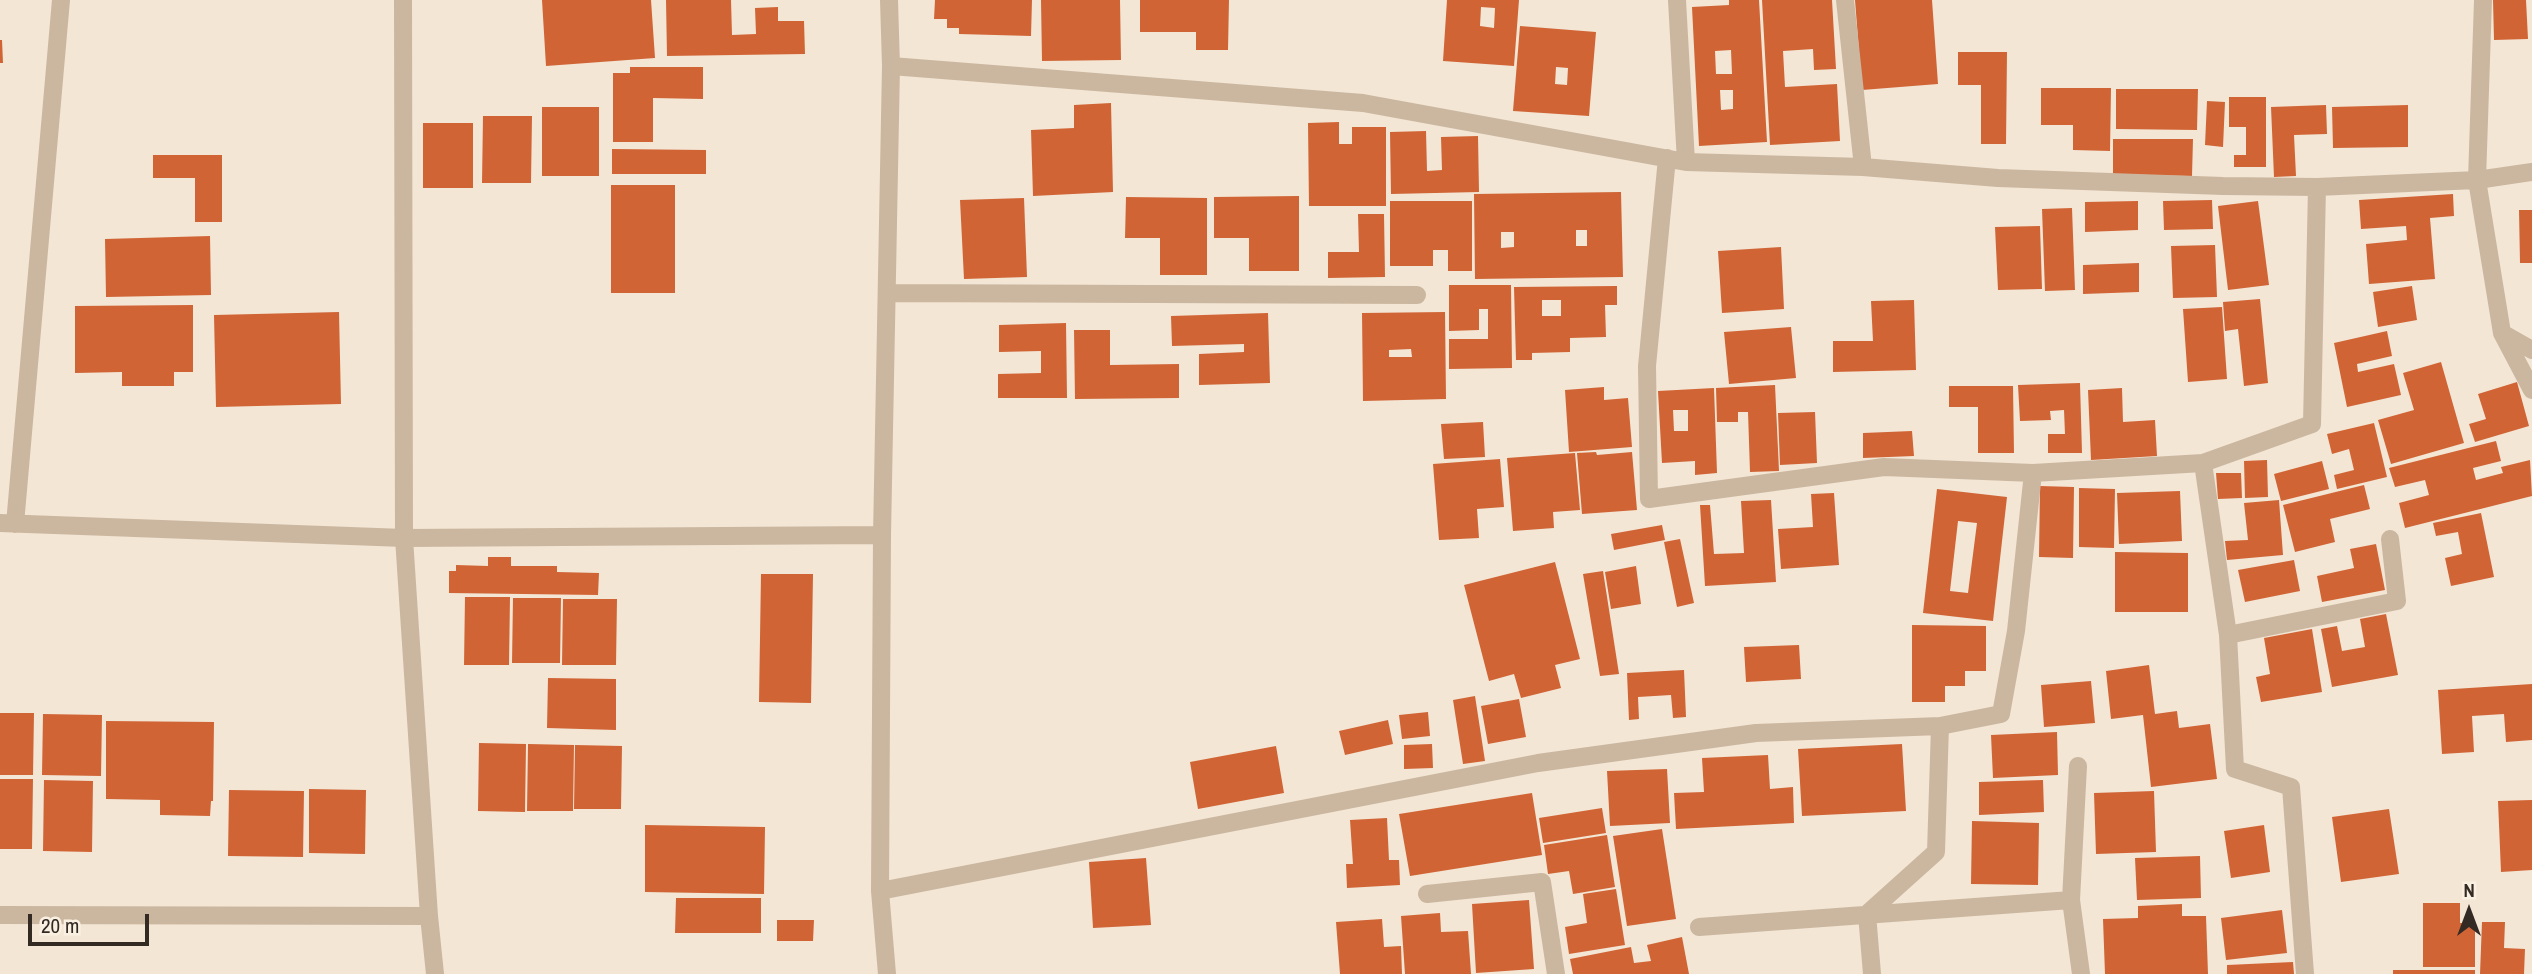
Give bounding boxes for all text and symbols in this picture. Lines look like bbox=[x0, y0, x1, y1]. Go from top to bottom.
north arrow bbox=[2434, 876, 2504, 946]
text: N bbox=[2463, 877, 2475, 903]
scale bar bbox=[32, 900, 152, 944]
text: 20 m bbox=[41, 911, 79, 940]

